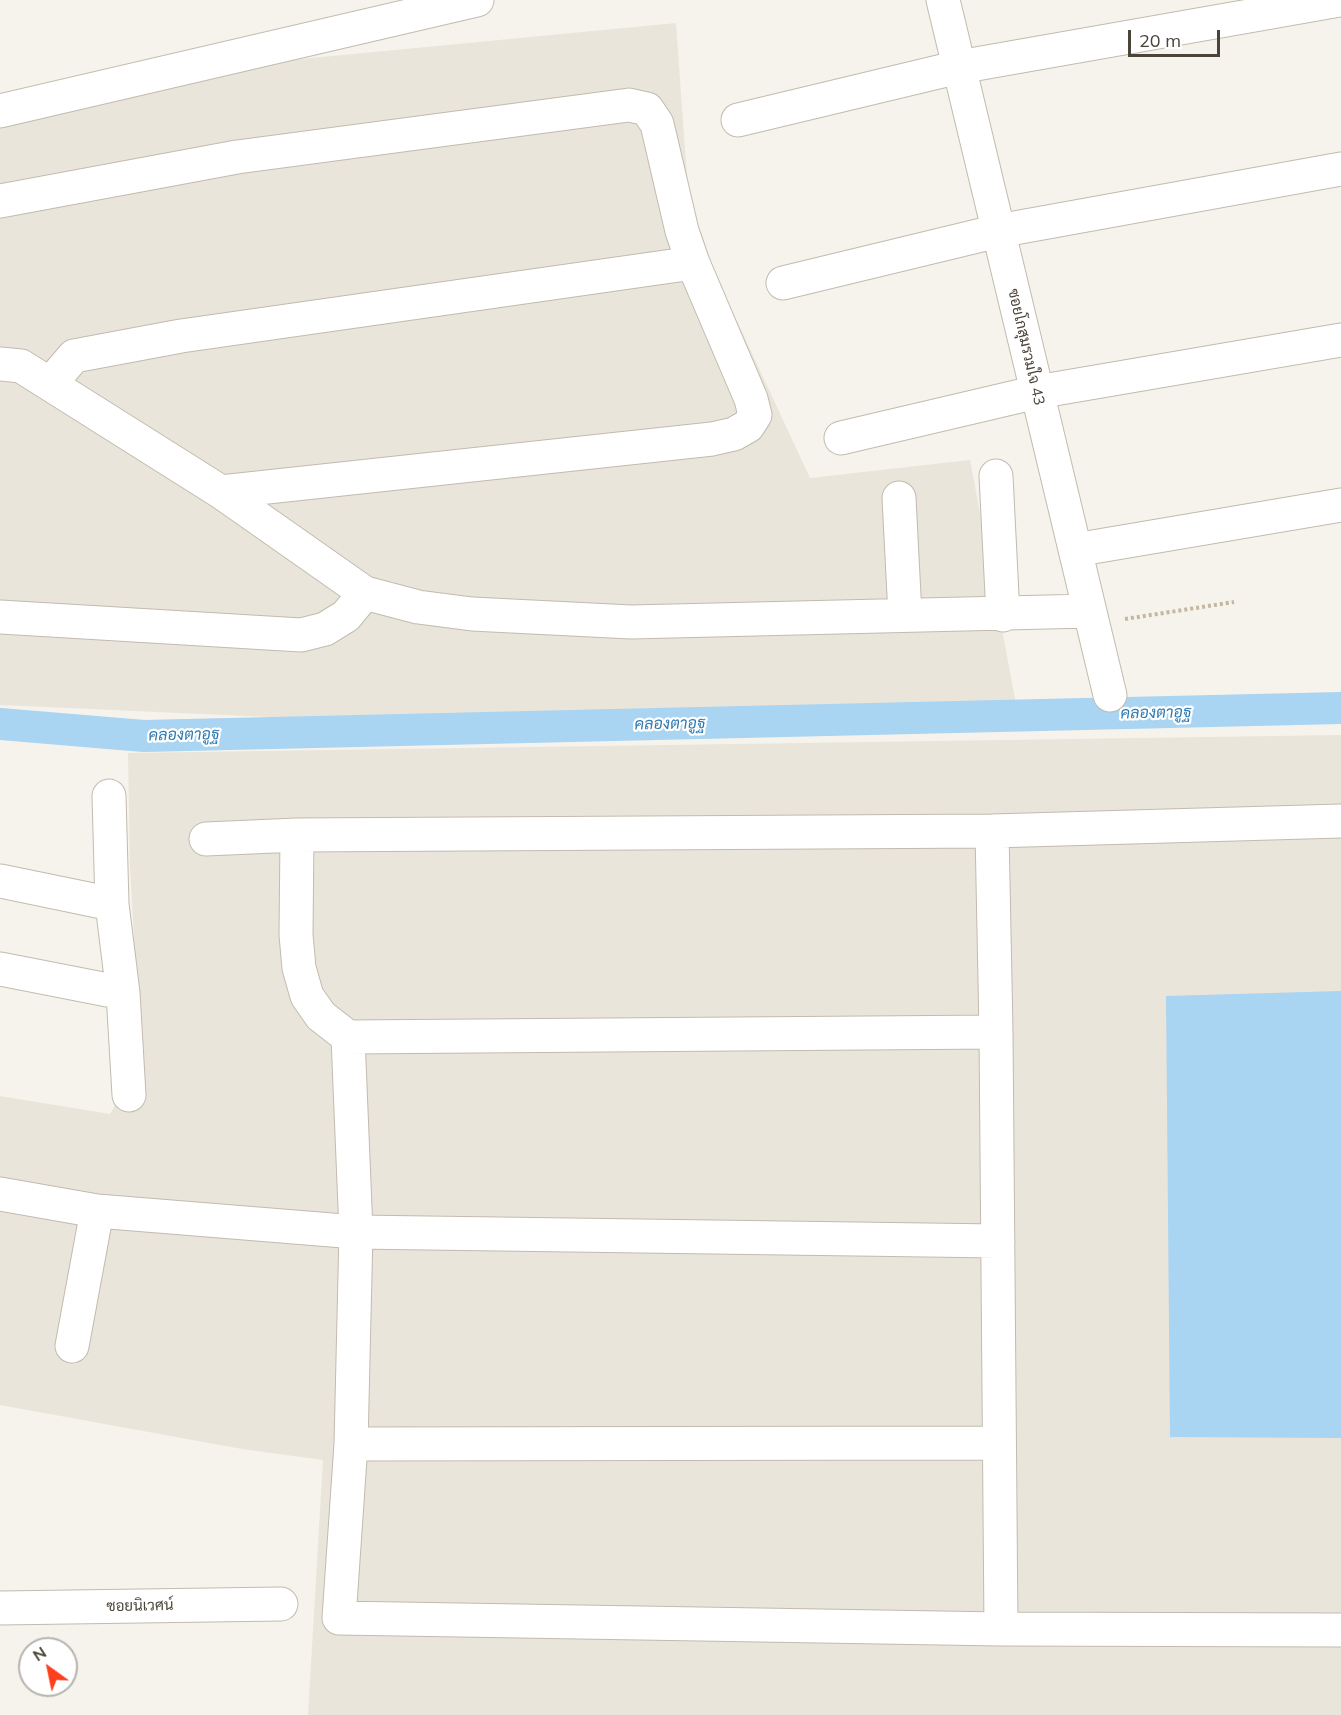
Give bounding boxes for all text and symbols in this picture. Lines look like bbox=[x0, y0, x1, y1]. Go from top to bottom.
scale bar bbox=[1131, 18, 1222, 56]
text: 20 m bbox=[1139, 29, 1181, 52]
street label: ซอยโกสุมรวมใจ 43 bbox=[1004, 287, 1048, 407]
water label: คลองตาอูฐ bbox=[1120, 703, 1192, 723]
water label: คลองตาอูฐ bbox=[634, 714, 706, 734]
water label: คลองตาอูฐ bbox=[148, 725, 220, 745]
street label: ซอยนิเวศน์ bbox=[106, 1596, 174, 1616]
north arrow bbox=[18, 1637, 78, 1697]
text: N bbox=[29, 1642, 50, 1665]

